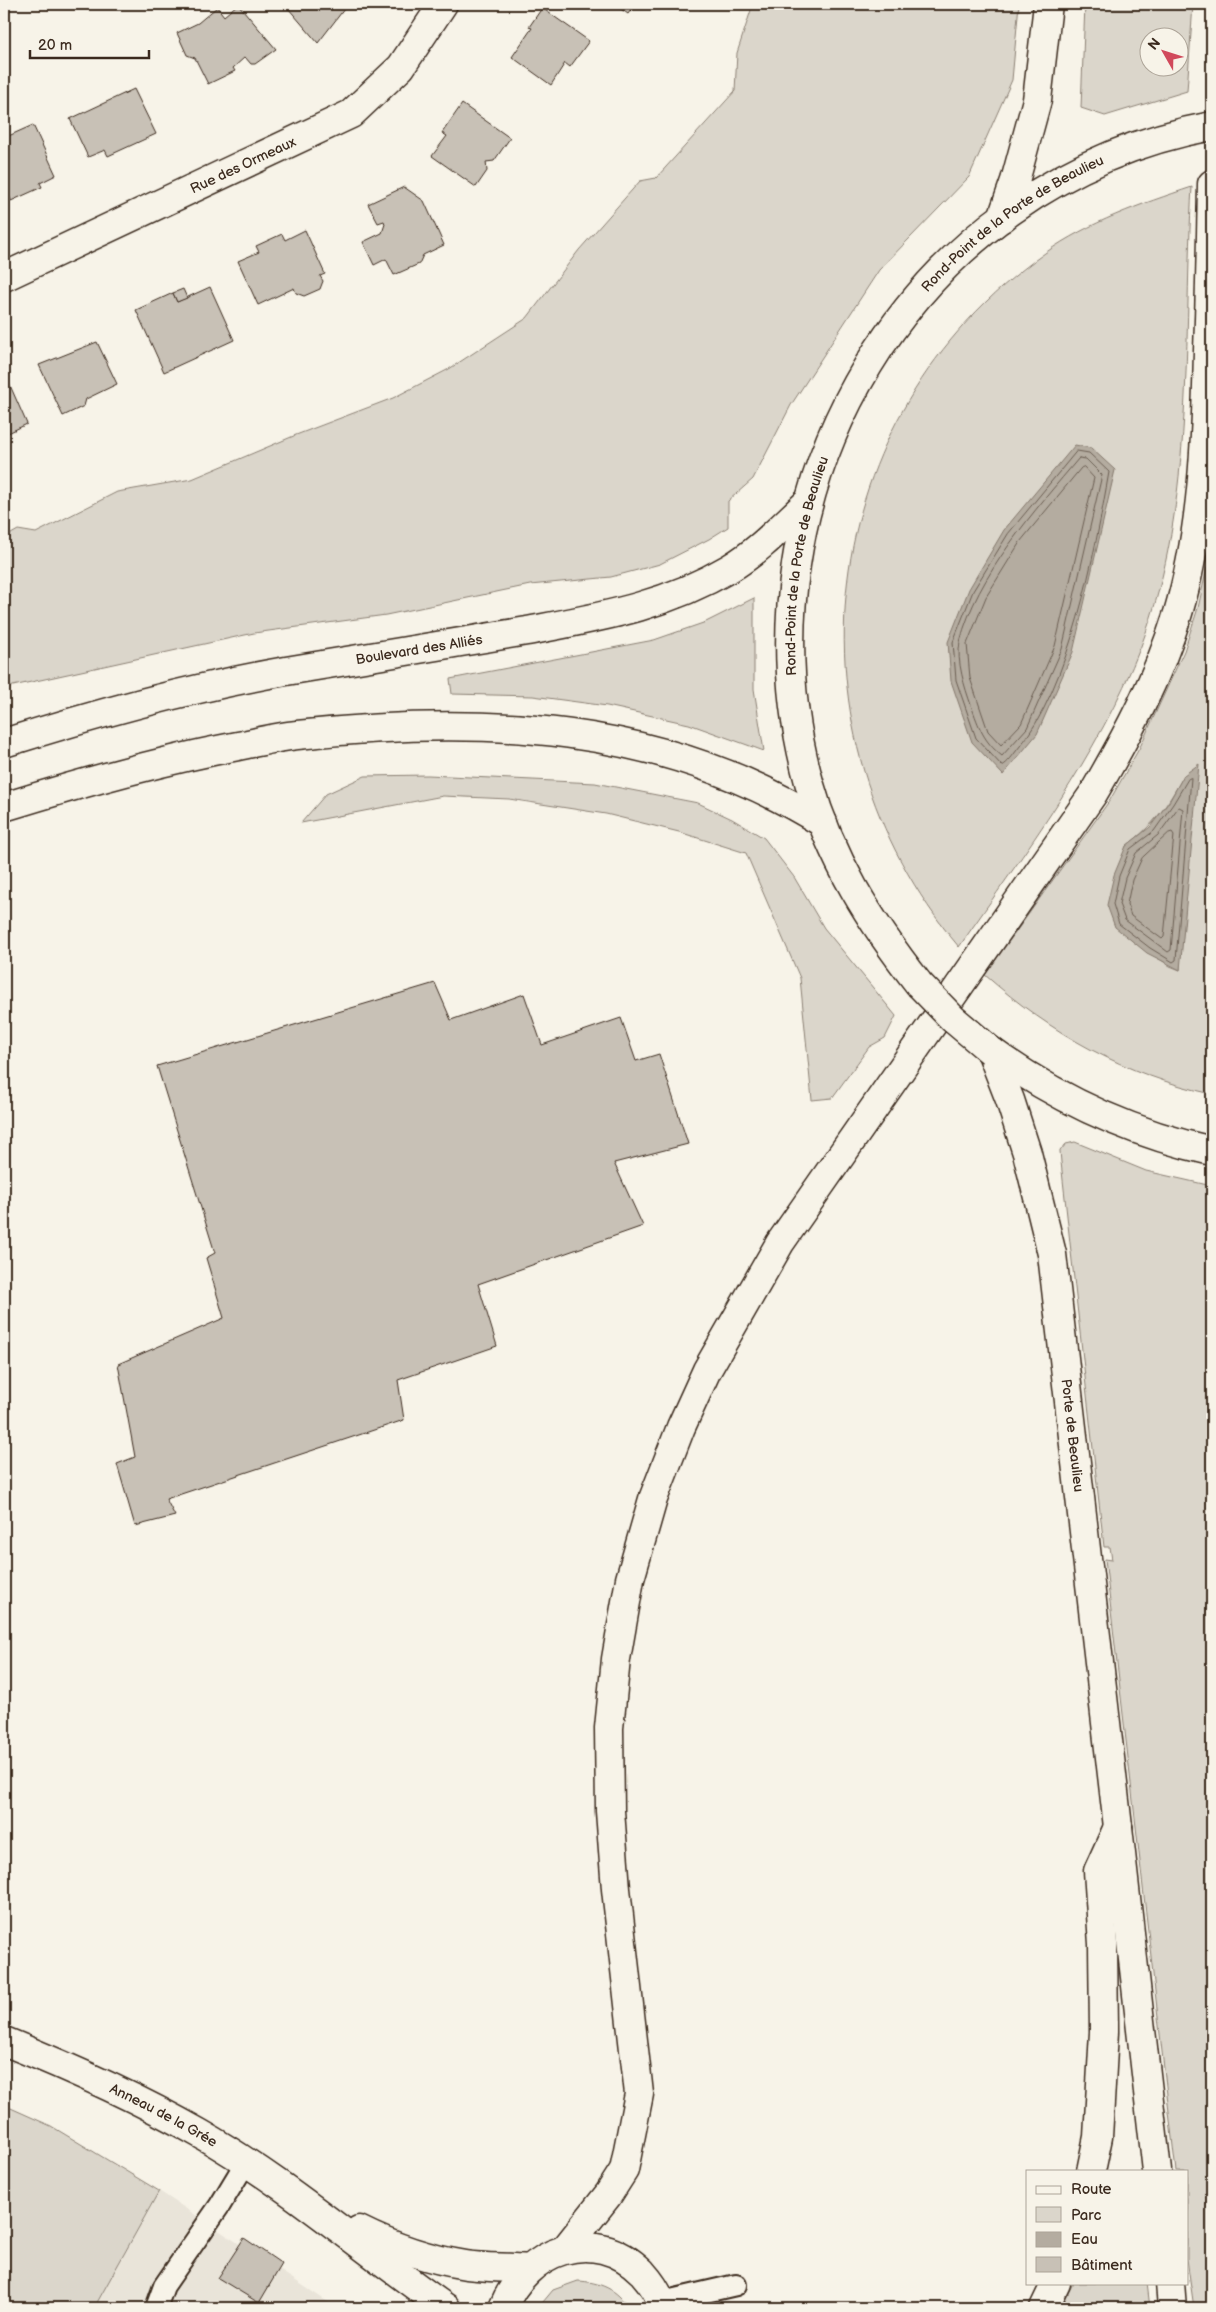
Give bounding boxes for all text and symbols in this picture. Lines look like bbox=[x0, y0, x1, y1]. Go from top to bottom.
scale bar bbox=[30, 28, 149, 60]
north arrow bbox=[1138, 28, 1188, 78]
text: N bbox=[1144, 35, 1164, 54]
text: 20 m bbox=[38, 36, 72, 55]
street label: Rue des Ormeaux bbox=[187, 132, 299, 197]
street label: Rond-Point de la Porte de Beaulieu bbox=[918, 151, 1106, 295]
street label: Rond-Point de la Porte de Beaulieu bbox=[782, 454, 832, 676]
street label: Boulevard des Alliés bbox=[354, 630, 484, 668]
street label: Porte de Beaulieu bbox=[1058, 1378, 1088, 1493]
street label: Anneau de la Grée bbox=[107, 2080, 220, 2150]
legend bbox=[1026, 2170, 1188, 2284]
text: Route bbox=[1071, 2180, 1112, 2199]
text: Parc bbox=[1071, 2206, 1101, 2225]
text: Eau bbox=[1071, 2230, 1098, 2249]
text: Bâtiment bbox=[1071, 2256, 1133, 2275]

